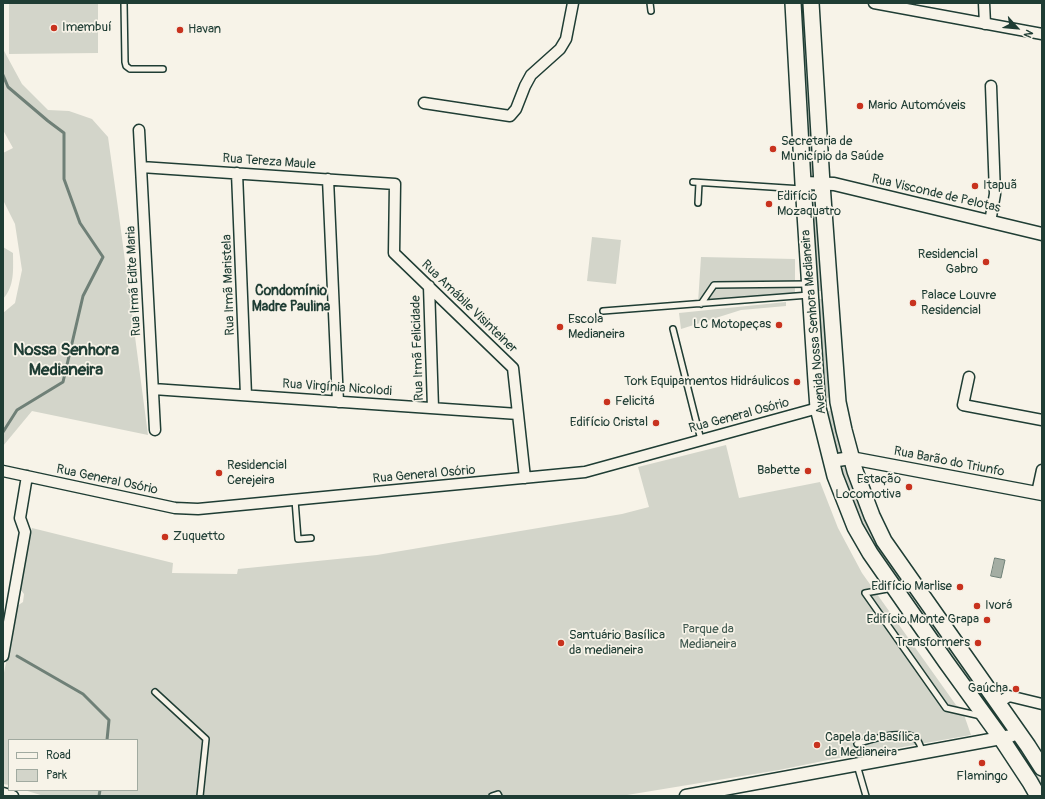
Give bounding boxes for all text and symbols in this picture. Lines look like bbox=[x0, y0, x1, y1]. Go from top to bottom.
north arrow bbox=[997, 8, 1037, 48]
place label: Imembuí bbox=[62, 20, 112, 36]
place label: Havan bbox=[188, 22, 221, 38]
marker: Imembuí bbox=[49, 23, 59, 33]
marker: Havan bbox=[175, 25, 185, 35]
text: N bbox=[1021, 27, 1036, 40]
place label: Mario Automóveis bbox=[868, 98, 965, 114]
marker: Mario Automóveis bbox=[855, 101, 865, 111]
place label: Secretaria de Município da Saúde bbox=[781, 134, 884, 165]
marker: Secretaria de Município da Saúde bbox=[768, 144, 778, 154]
street label: Rua Tereza Maule bbox=[222, 151, 316, 173]
street label: Rua Visconde de Pelotas bbox=[870, 172, 1002, 216]
place label: Itapuã bbox=[983, 178, 1017, 194]
marker: Itapuã bbox=[970, 181, 980, 191]
place label: Edifício Mozaquatro bbox=[777, 189, 841, 220]
marker: Edifício Mozaquatro bbox=[764, 199, 774, 209]
street label: Rua Irmã Edite Maria bbox=[123, 225, 145, 337]
street label: Avenida Nossa Senhora Medianeira bbox=[798, 229, 830, 415]
street label: Rua Irmã Maristela bbox=[219, 234, 239, 336]
place label: Residencial Gabro bbox=[918, 247, 978, 278]
street label: Rua Amábile Visinteiner bbox=[418, 257, 520, 357]
marker: Residencial Gabro bbox=[981, 257, 991, 267]
district label: Condomínio Madre Paulina bbox=[252, 283, 330, 316]
place label: Palace Louvre Residencial bbox=[921, 288, 996, 319]
street label: Rua Irmã Felicidade bbox=[408, 295, 428, 401]
marker: Palace Louvre Residencial bbox=[908, 298, 918, 308]
place label: Escola Medianeira bbox=[568, 312, 625, 343]
place label: LC Motopeças bbox=[693, 317, 771, 333]
marker: LC Motopeças bbox=[774, 320, 784, 330]
marker: Escola Medianeira bbox=[555, 322, 565, 332]
district label: Nossa Senhora Medianeira bbox=[13, 341, 119, 381]
place label: Tork Equipamentos Hidráulicos bbox=[624, 374, 789, 390]
street label: Rua Virgínia Nicolodi bbox=[282, 376, 392, 400]
marker: Tork Equipamentos Hidráulicos bbox=[792, 377, 802, 387]
place label: Felicitá bbox=[615, 394, 654, 410]
street label: Rua General Osório bbox=[687, 395, 791, 437]
marker: Felicitá bbox=[602, 397, 612, 407]
place label: Edifício Cristal bbox=[570, 415, 648, 431]
marker: Edifício Cristal bbox=[651, 418, 661, 428]
street label: Rua Barão do Triunfo bbox=[892, 444, 1006, 480]
place label: Residencial Cerejeira bbox=[227, 458, 287, 489]
street label: Rua General Osório bbox=[55, 462, 159, 498]
street label: Rua General Osório bbox=[372, 463, 476, 487]
place label: Babette bbox=[757, 463, 800, 479]
marker: Babette bbox=[803, 466, 813, 476]
marker: Residencial Cerejeira bbox=[214, 468, 224, 478]
place label: Estação Locomotiva bbox=[835, 472, 901, 503]
marker: Estação Locomotiva bbox=[904, 482, 914, 492]
place label: Zuquetto bbox=[173, 529, 225, 545]
marker: Zuquetto bbox=[160, 532, 170, 542]
place label: Edifício Marlise bbox=[871, 579, 952, 595]
marker: Edifício Marlise bbox=[955, 582, 965, 592]
place label: Ivorá bbox=[985, 598, 1012, 614]
marker: Ivorá bbox=[972, 601, 982, 611]
place label: Edifício Monte Grapa bbox=[867, 612, 979, 628]
marker: Edifício Monte Grapa bbox=[982, 615, 992, 625]
park label: Parque da Medianeira bbox=[680, 622, 736, 653]
place label: Santuário Basílica da medianeira bbox=[569, 628, 665, 659]
place label: Transformers bbox=[895, 635, 970, 651]
marker: Santuário Basílica da medianeira bbox=[556, 638, 566, 648]
marker: Transformers bbox=[973, 638, 983, 648]
place label: Gaúcha bbox=[968, 681, 1008, 697]
marker: Gaúcha bbox=[1011, 684, 1021, 694]
place label: Capela da Basílica da Medianeira bbox=[825, 730, 920, 761]
legend bbox=[8, 739, 138, 791]
marker: Capela da Basílica da Medianeira bbox=[812, 740, 822, 750]
text: Road bbox=[46, 748, 71, 763]
marker: Flamingo bbox=[977, 758, 987, 768]
text: Park bbox=[46, 768, 67, 783]
place label: Flamingo bbox=[956, 769, 1008, 785]

